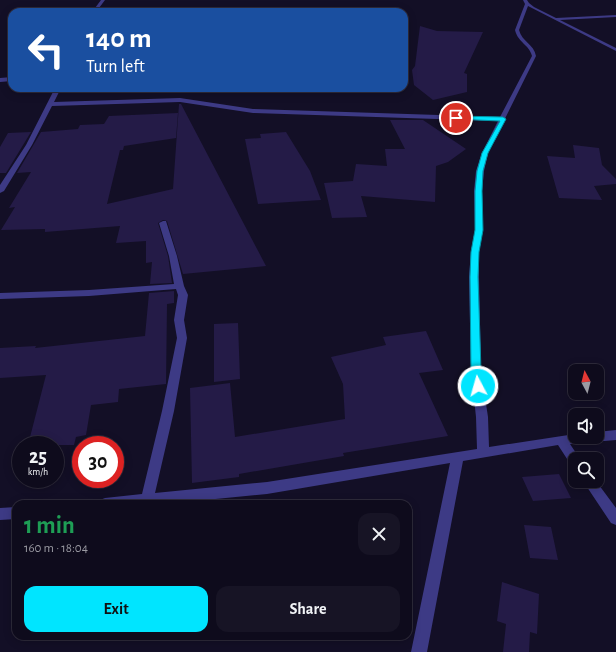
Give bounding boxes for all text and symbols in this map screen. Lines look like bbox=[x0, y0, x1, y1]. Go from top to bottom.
icon: left bbox=[20, 24, 72, 76]
text: 140 m bbox=[86, 25, 152, 53]
text: Turn left bbox=[86, 58, 145, 76]
pin bbox=[439, 101, 473, 135]
icon: arrive bbox=[445, 107, 467, 129]
north arrow bbox=[568, 364, 604, 400]
map controls bbox=[568, 364, 604, 488]
position arrow bbox=[457, 365, 499, 407]
button: sound bbox=[568, 408, 604, 444]
speed limit sign: 30 bbox=[72, 436, 124, 488]
text: 25 bbox=[29, 447, 47, 467]
button: search bbox=[568, 452, 604, 488]
text: km/h bbox=[28, 467, 48, 477]
button: close bbox=[358, 513, 400, 555]
text: 1 min bbox=[24, 514, 75, 538]
text: 160 m · 18:04 bbox=[24, 542, 88, 555]
button: Exit bbox=[24, 586, 208, 632]
button: Share bbox=[216, 586, 400, 632]

